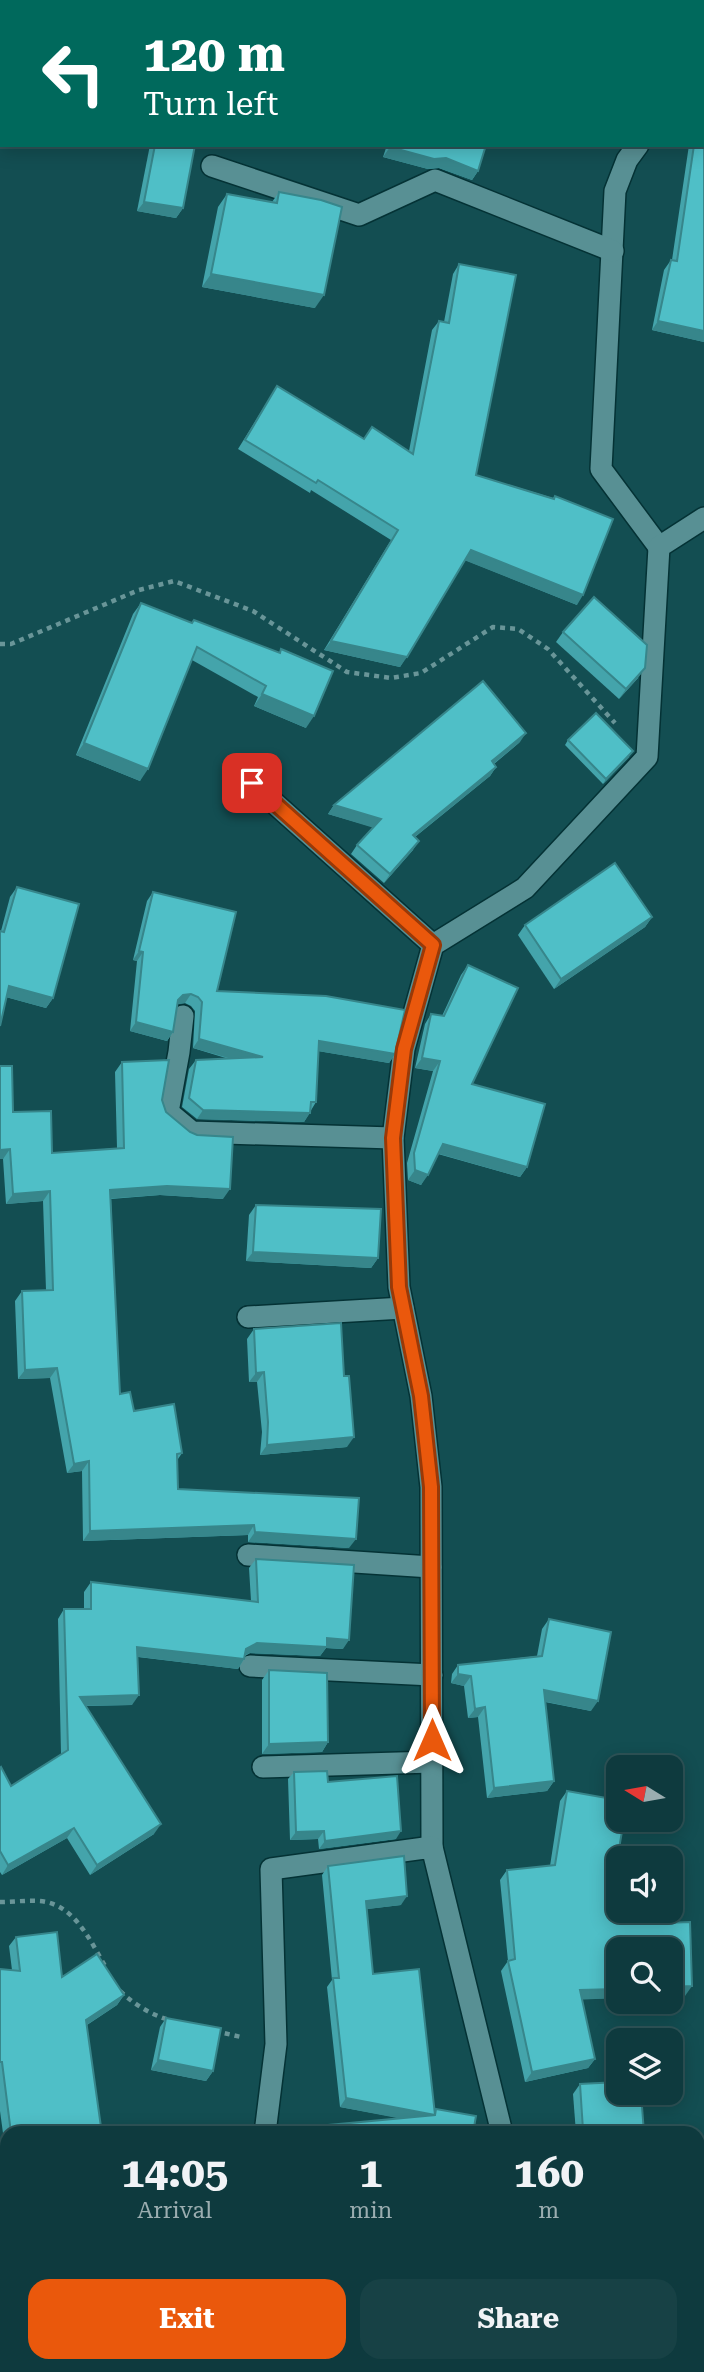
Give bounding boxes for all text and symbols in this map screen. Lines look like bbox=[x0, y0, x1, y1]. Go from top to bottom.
text: 120 m bbox=[143, 26, 285, 83]
icon: left bbox=[28, 28, 119, 119]
text: Turn left bbox=[143, 85, 278, 123]
pin bbox=[222, 753, 282, 813]
icon: arrive bbox=[233, 764, 271, 802]
position arrow bbox=[395, 1703, 469, 1777]
north arrow bbox=[606, 1755, 682, 1832]
map controls bbox=[606, 1755, 683, 2105]
button: sound bbox=[606, 1846, 683, 1923]
button: search bbox=[606, 1937, 683, 2014]
button: layers bbox=[606, 2028, 683, 2105]
text: 14:05 bbox=[121, 2148, 228, 2197]
text: 1 bbox=[359, 2148, 383, 2197]
text: 160 bbox=[513, 2148, 584, 2197]
text: Arrival bbox=[137, 2197, 212, 2224]
text: min bbox=[349, 2197, 392, 2224]
text: m bbox=[538, 2197, 559, 2224]
button: Exit bbox=[28, 2279, 346, 2359]
button: Share bbox=[360, 2279, 677, 2359]

